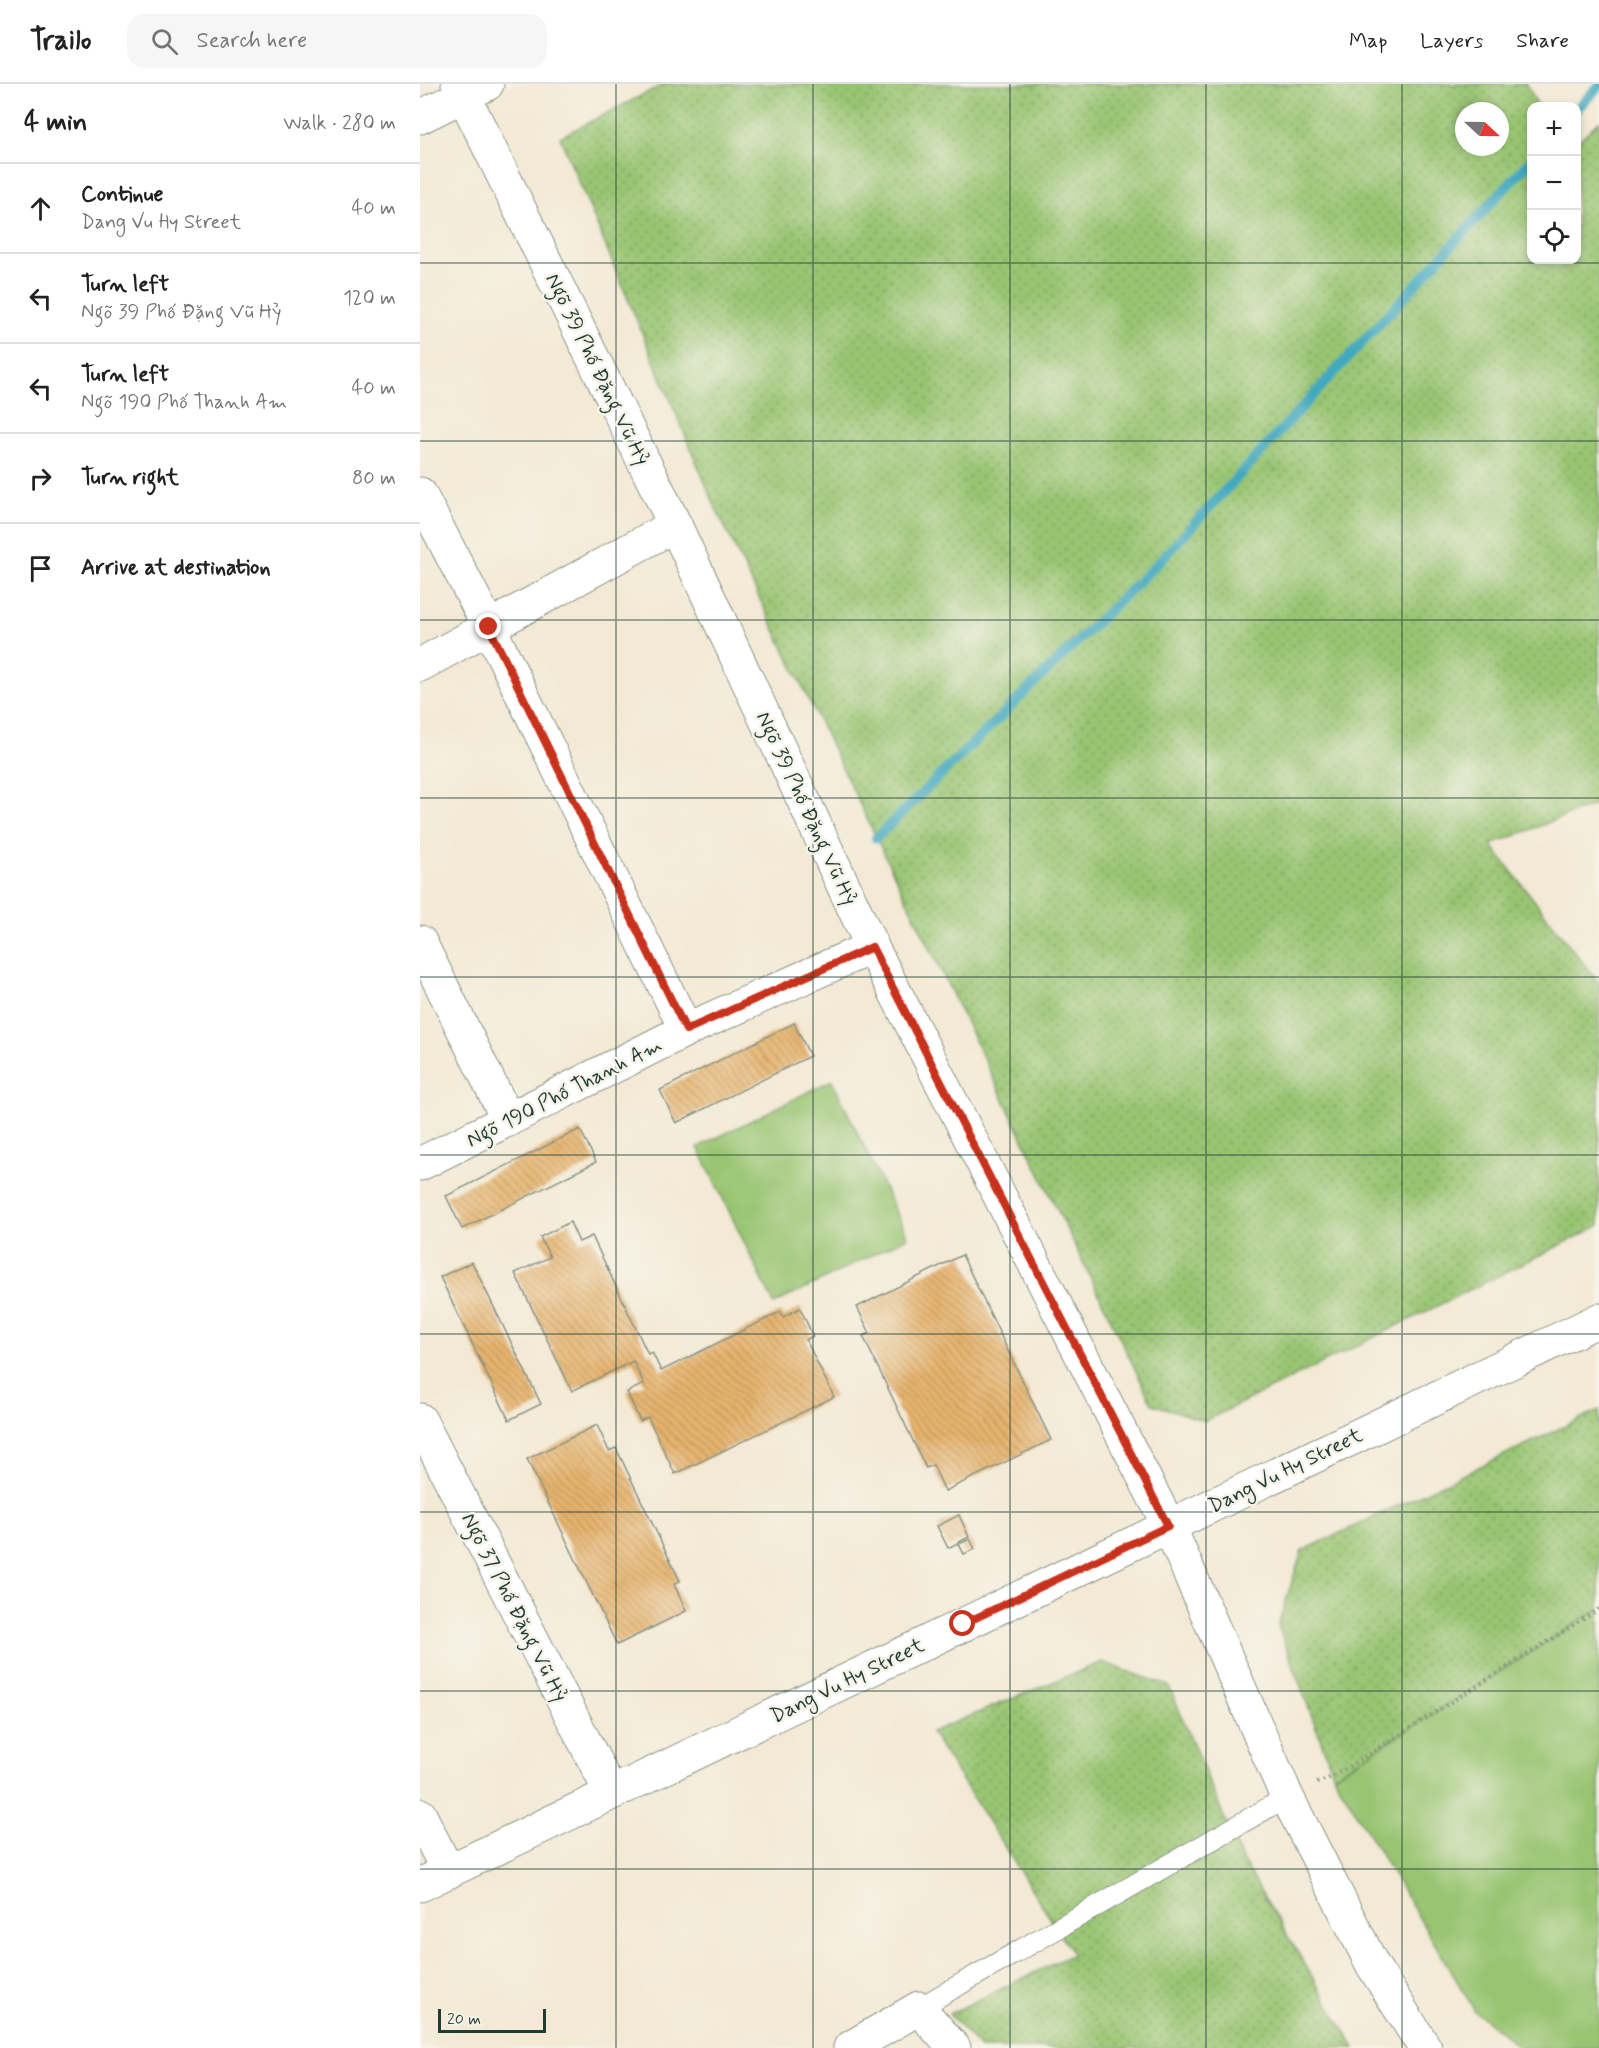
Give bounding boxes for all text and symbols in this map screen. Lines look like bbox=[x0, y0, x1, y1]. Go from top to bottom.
search box bbox=[127, 14, 547, 68]
text: Trailo bbox=[30, 23, 91, 60]
icon: search bbox=[148, 25, 181, 58]
text: Search here bbox=[196, 27, 307, 55]
text: Map bbox=[1349, 27, 1387, 55]
text: Layers bbox=[1420, 27, 1483, 55]
text: Share bbox=[1516, 27, 1569, 55]
north arrow bbox=[1455, 102, 1509, 156]
map controls bbox=[1527, 102, 1581, 264]
button: + bbox=[1527, 102, 1581, 156]
text: 4 min bbox=[24, 106, 87, 140]
text: Walk · 280 m bbox=[283, 110, 396, 137]
button: − bbox=[1527, 156, 1581, 210]
text: Continue bbox=[81, 181, 163, 209]
icon: ahead bbox=[24, 192, 57, 225]
text: 40 m bbox=[352, 195, 396, 222]
text: Dang Vu Hy Street bbox=[81, 209, 241, 236]
button: locate bbox=[1527, 210, 1581, 264]
street label: Ngõ 39 Phố Đặng Vũ Hỷ bbox=[537, 269, 656, 471]
text: Turn left bbox=[81, 271, 169, 299]
icon: left bbox=[24, 282, 57, 315]
text: 120 m bbox=[343, 285, 396, 312]
text: Ngõ 39 Phố Đặng Vũ Hỷ bbox=[81, 299, 282, 326]
text: Turn left bbox=[81, 361, 169, 389]
icon: left bbox=[24, 372, 57, 405]
text: 40 m bbox=[352, 375, 396, 402]
text: Ngõ 190 Phố Thanh Am bbox=[81, 389, 287, 416]
icon: right bbox=[24, 462, 57, 495]
text: Turn right bbox=[81, 464, 179, 492]
text: 80 m bbox=[352, 465, 396, 492]
icon: arrive bbox=[24, 552, 57, 585]
text: Arrive at destination bbox=[81, 554, 271, 582]
route end bbox=[475, 613, 501, 639]
street label: Ngõ 39 Phố Đặng Vũ Hỷ bbox=[747, 707, 863, 911]
street label: Ngõ 190 Phố Thanh Am bbox=[462, 1031, 668, 1156]
street label: Dang Vu Hy Street bbox=[1204, 1421, 1368, 1521]
street label: Ngõ 37 Phố Đặng Vũ Hỷ bbox=[452, 1508, 574, 1708]
route start bbox=[949, 1610, 975, 1636]
street label: Dang Vu Hy Street bbox=[766, 1631, 930, 1731]
scale bar bbox=[438, 2006, 546, 2034]
text: 20 m bbox=[447, 2009, 481, 2030]

